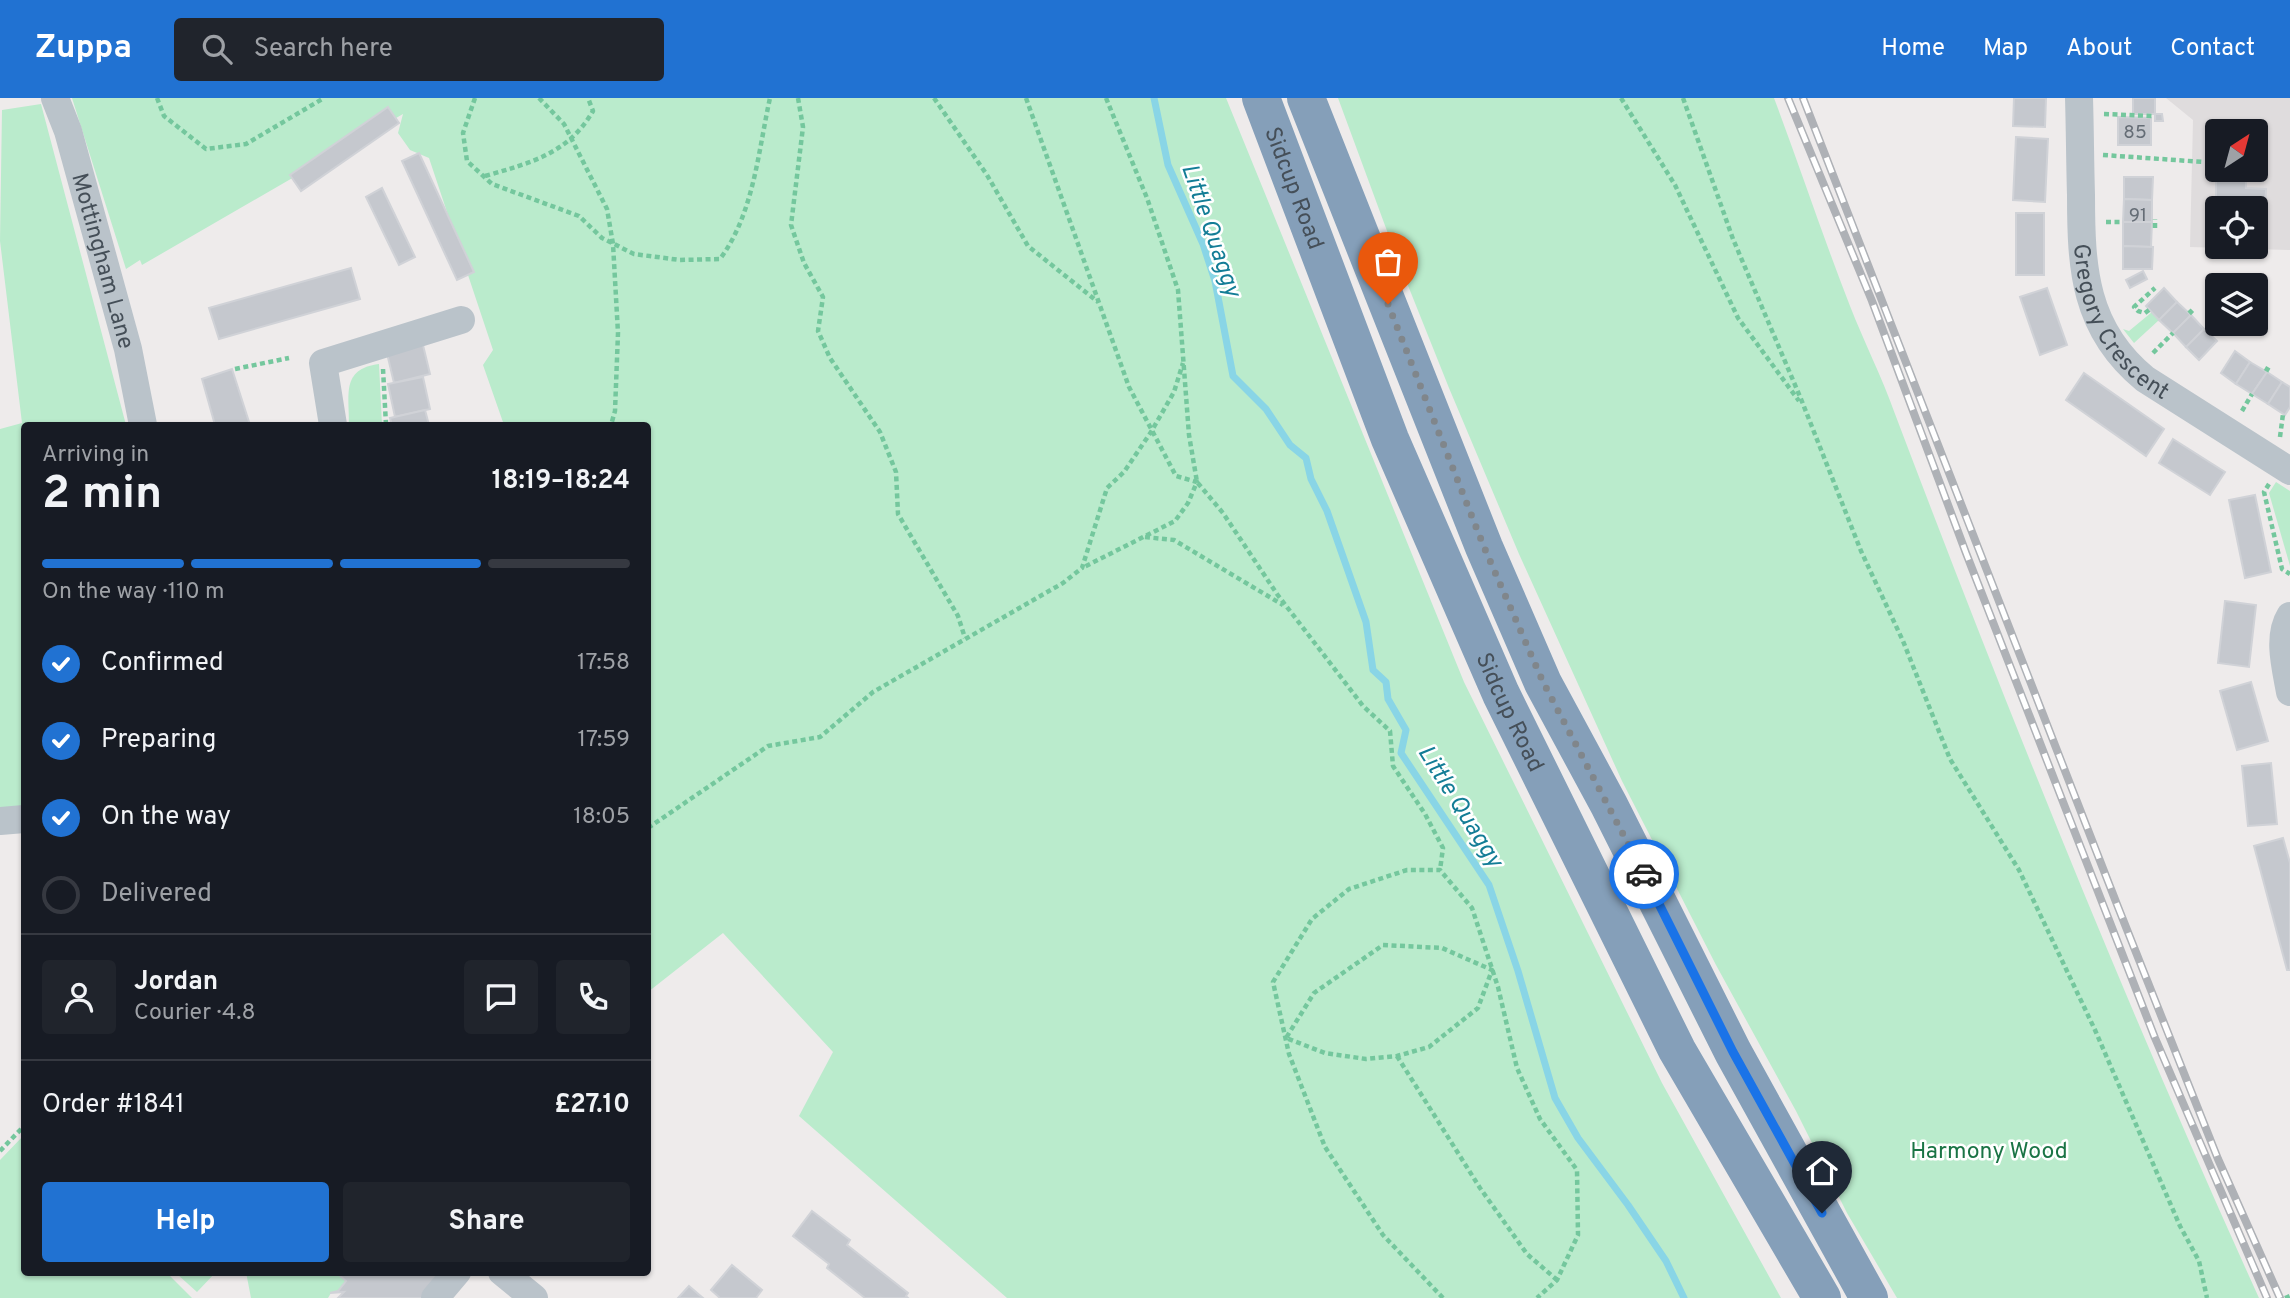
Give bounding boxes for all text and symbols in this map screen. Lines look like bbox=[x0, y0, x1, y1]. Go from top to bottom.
search box bbox=[174, 18, 664, 81]
text: Zuppa bbox=[35, 28, 132, 70]
icon: search bbox=[198, 30, 236, 68]
text: Search here bbox=[254, 33, 393, 66]
text: Home bbox=[1881, 34, 1945, 64]
text: Map bbox=[1983, 34, 2028, 64]
text: About bbox=[2066, 34, 2132, 64]
text: Contact bbox=[2170, 34, 2255, 64]
north arrow bbox=[2205, 119, 2268, 182]
map controls bbox=[2205, 119, 2268, 336]
house number: 85 bbox=[2123, 121, 2147, 145]
street label: Sidcup Road bbox=[1256, 123, 1329, 254]
water label: Little Quaggy bbox=[1173, 160, 1247, 303]
street label: Mottingham Lane bbox=[63, 170, 139, 353]
button: locate bbox=[2205, 196, 2268, 259]
house number: 91 bbox=[2129, 204, 2147, 228]
pin bbox=[1358, 232, 1418, 304]
icon: bag bbox=[1369, 243, 1407, 281]
street label: Gregory Crescent bbox=[2065, 243, 2174, 408]
button: layers bbox=[2205, 273, 2268, 336]
text: Arriving in bbox=[42, 441, 149, 470]
text: 18:19–18:24 bbox=[492, 465, 630, 498]
text: 2 min bbox=[42, 466, 162, 525]
text: On the way · 110 m bbox=[42, 578, 225, 607]
icon: check bbox=[42, 645, 80, 683]
text: Confirmed bbox=[101, 647, 224, 680]
text: 17:58 bbox=[577, 649, 630, 678]
street label: Sidcup Road bbox=[1468, 649, 1549, 777]
icon: check bbox=[42, 722, 80, 760]
text: Preparing bbox=[101, 724, 216, 757]
text: 17:59 bbox=[577, 726, 630, 755]
water label: Little Quaggy bbox=[1410, 740, 1510, 875]
icon: check bbox=[42, 799, 80, 837]
text: On the way bbox=[101, 801, 231, 834]
text: 18:05 bbox=[573, 803, 630, 832]
courier bbox=[1609, 839, 1679, 909]
icon: car bbox=[1625, 855, 1663, 893]
text: Delivered bbox=[101, 878, 212, 911]
button: person bbox=[42, 960, 116, 1034]
button: chat bbox=[464, 960, 538, 1034]
button: phone bbox=[556, 960, 630, 1034]
text: Jordan bbox=[134, 966, 218, 999]
text: Courier · 4.8 bbox=[134, 999, 255, 1028]
text: Order #1841 bbox=[42, 1089, 185, 1122]
text: £27.10 bbox=[554, 1089, 630, 1122]
park label: Harmony Wood bbox=[1910, 1138, 2068, 1167]
pin bbox=[1792, 1141, 1852, 1213]
icon: home bbox=[1803, 1152, 1841, 1190]
button: Help bbox=[42, 1182, 329, 1262]
button: Share bbox=[343, 1182, 630, 1262]

